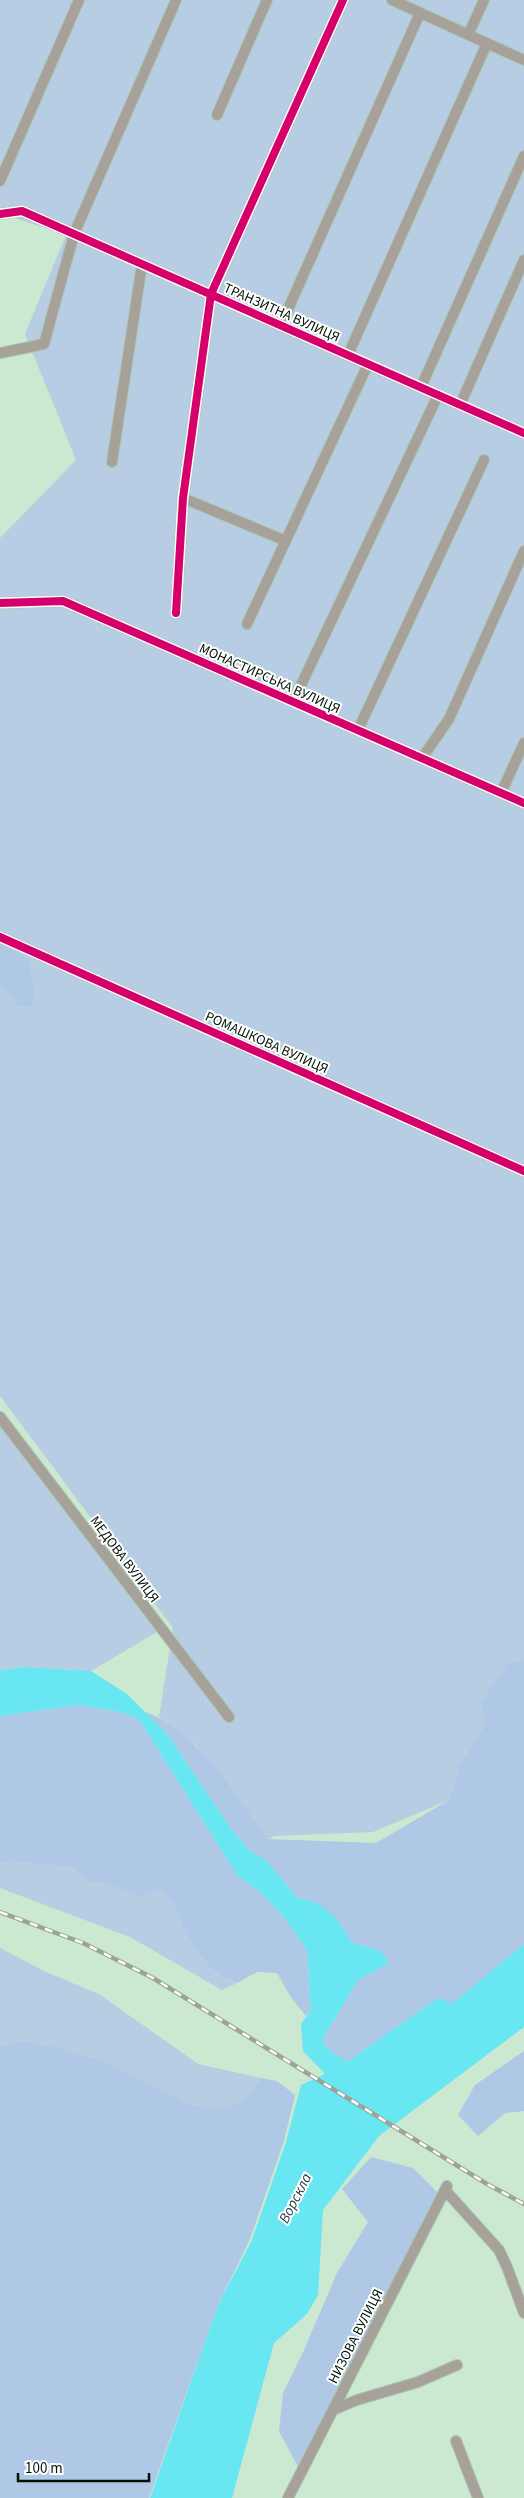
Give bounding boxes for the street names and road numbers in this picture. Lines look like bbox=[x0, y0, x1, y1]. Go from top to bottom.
street label: ТРАНЗИТНА ВУЛИЦЯ bbox=[220, 278, 343, 347]
street label: МОНАСТИРСЬКА ВУЛИЦЯ bbox=[196, 639, 343, 719]
street label: РОМАШКОВА ВУЛИЦЯ bbox=[202, 1007, 331, 1079]
street label: МЕДОВА ВУЛИЦЯ bbox=[85, 1512, 163, 1607]
street label: НИЗОВА ВУЛИЦЯ bbox=[323, 2286, 388, 2387]

